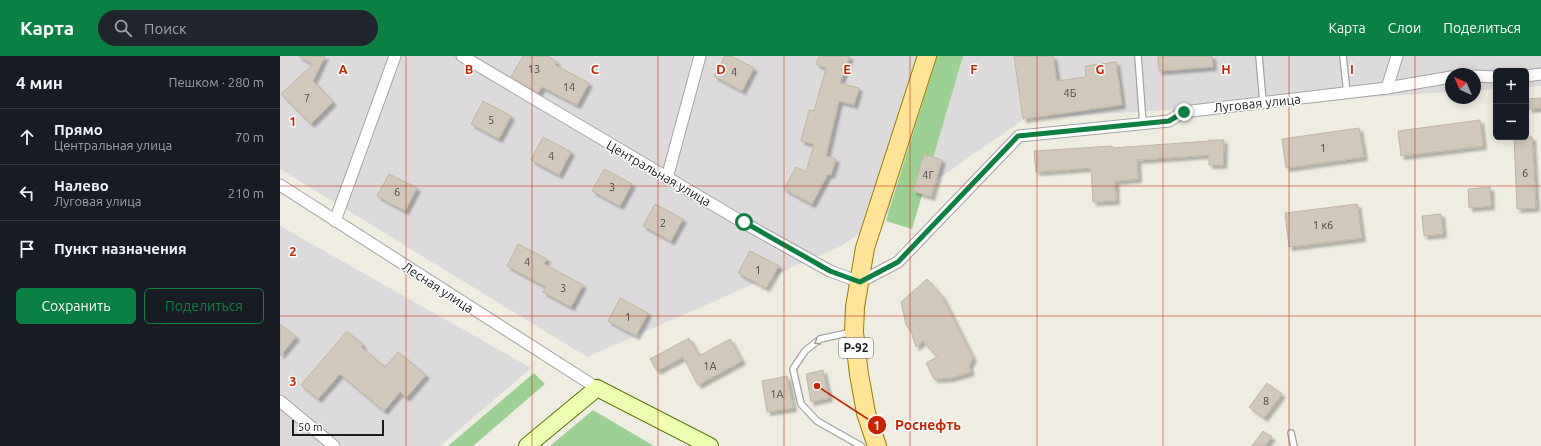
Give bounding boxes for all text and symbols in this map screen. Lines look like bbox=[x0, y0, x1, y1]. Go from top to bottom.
search box bbox=[98, 10, 378, 46]
text: Карта bbox=[20, 17, 74, 39]
icon: search bbox=[112, 17, 134, 39]
text: Поиск bbox=[144, 20, 187, 37]
text: Карта bbox=[1328, 20, 1366, 36]
text: Слои bbox=[1388, 20, 1421, 36]
text: Поделиться bbox=[1443, 20, 1521, 36]
text: A bbox=[338, 62, 348, 76]
text: B bbox=[465, 62, 474, 76]
text: C bbox=[591, 62, 600, 76]
text: D bbox=[716, 62, 726, 76]
text: E bbox=[843, 62, 851, 76]
text: F bbox=[970, 62, 978, 76]
text: G bbox=[1096, 62, 1105, 76]
text: H bbox=[1221, 62, 1231, 76]
text: I bbox=[1350, 62, 1354, 76]
house number: 13 bbox=[528, 63, 540, 75]
house number: 4 bbox=[731, 66, 737, 78]
north arrow bbox=[1445, 68, 1481, 104]
map controls bbox=[1493, 68, 1529, 140]
button: + bbox=[1493, 68, 1529, 104]
text: 4 мин bbox=[16, 73, 63, 92]
text: Пешком · 280 m bbox=[168, 75, 264, 89]
house number: 14 bbox=[563, 81, 575, 93]
house number: 4Б bbox=[1064, 87, 1077, 99]
street label: Луговая улица bbox=[1213, 91, 1301, 115]
house number: 7 bbox=[304, 92, 310, 104]
route end bbox=[1175, 103, 1193, 121]
button: − bbox=[1493, 104, 1529, 140]
text: 1 bbox=[289, 114, 297, 128]
house number: 5 bbox=[488, 114, 494, 126]
text: Прямо bbox=[54, 121, 103, 138]
icon: ahead bbox=[16, 126, 38, 148]
text: 70 m bbox=[235, 130, 264, 144]
street label: Центральная улица bbox=[604, 137, 714, 209]
text: Центральная улица bbox=[54, 138, 172, 152]
house number: 1 bbox=[1320, 142, 1326, 154]
house number: 4 bbox=[548, 150, 554, 162]
house number: 6 bbox=[1522, 167, 1528, 179]
house number: 4Г bbox=[922, 169, 934, 181]
text: Налево bbox=[54, 177, 109, 194]
house number: 3 bbox=[609, 181, 615, 193]
icon: left bbox=[16, 182, 38, 204]
text: 210 m bbox=[228, 186, 264, 200]
house number: 6 bbox=[394, 186, 400, 198]
text: Луговая улица bbox=[54, 194, 142, 208]
route start bbox=[735, 213, 753, 231]
house number: 2 bbox=[660, 217, 666, 229]
house number: 1 к6 bbox=[1313, 219, 1333, 231]
icon: arrive bbox=[16, 238, 38, 260]
text: Пункт назначения bbox=[54, 240, 187, 257]
text: 2 bbox=[289, 244, 297, 258]
house number: 4 bbox=[524, 256, 530, 268]
street label: Лесная улица bbox=[400, 259, 476, 315]
house number: 1 bbox=[755, 264, 761, 276]
house number: 3 bbox=[560, 282, 566, 294]
button: Сохранить bbox=[16, 288, 136, 324]
button: Поделиться bbox=[144, 288, 264, 324]
house number: 1 bbox=[625, 311, 631, 323]
one-way arrow bbox=[815, 337, 822, 344]
road number: Р-92 bbox=[839, 338, 873, 358]
house number: 1А bbox=[703, 360, 718, 372]
text: 3 bbox=[289, 374, 297, 388]
house number: 1А bbox=[770, 388, 785, 400]
house number: 8 bbox=[1263, 395, 1269, 407]
callout: Роснефть bbox=[867, 412, 969, 438]
text: Роснефть bbox=[895, 417, 961, 433]
scale bar bbox=[292, 418, 384, 437]
text: 1 bbox=[874, 419, 880, 432]
text: 50 m bbox=[298, 421, 322, 433]

